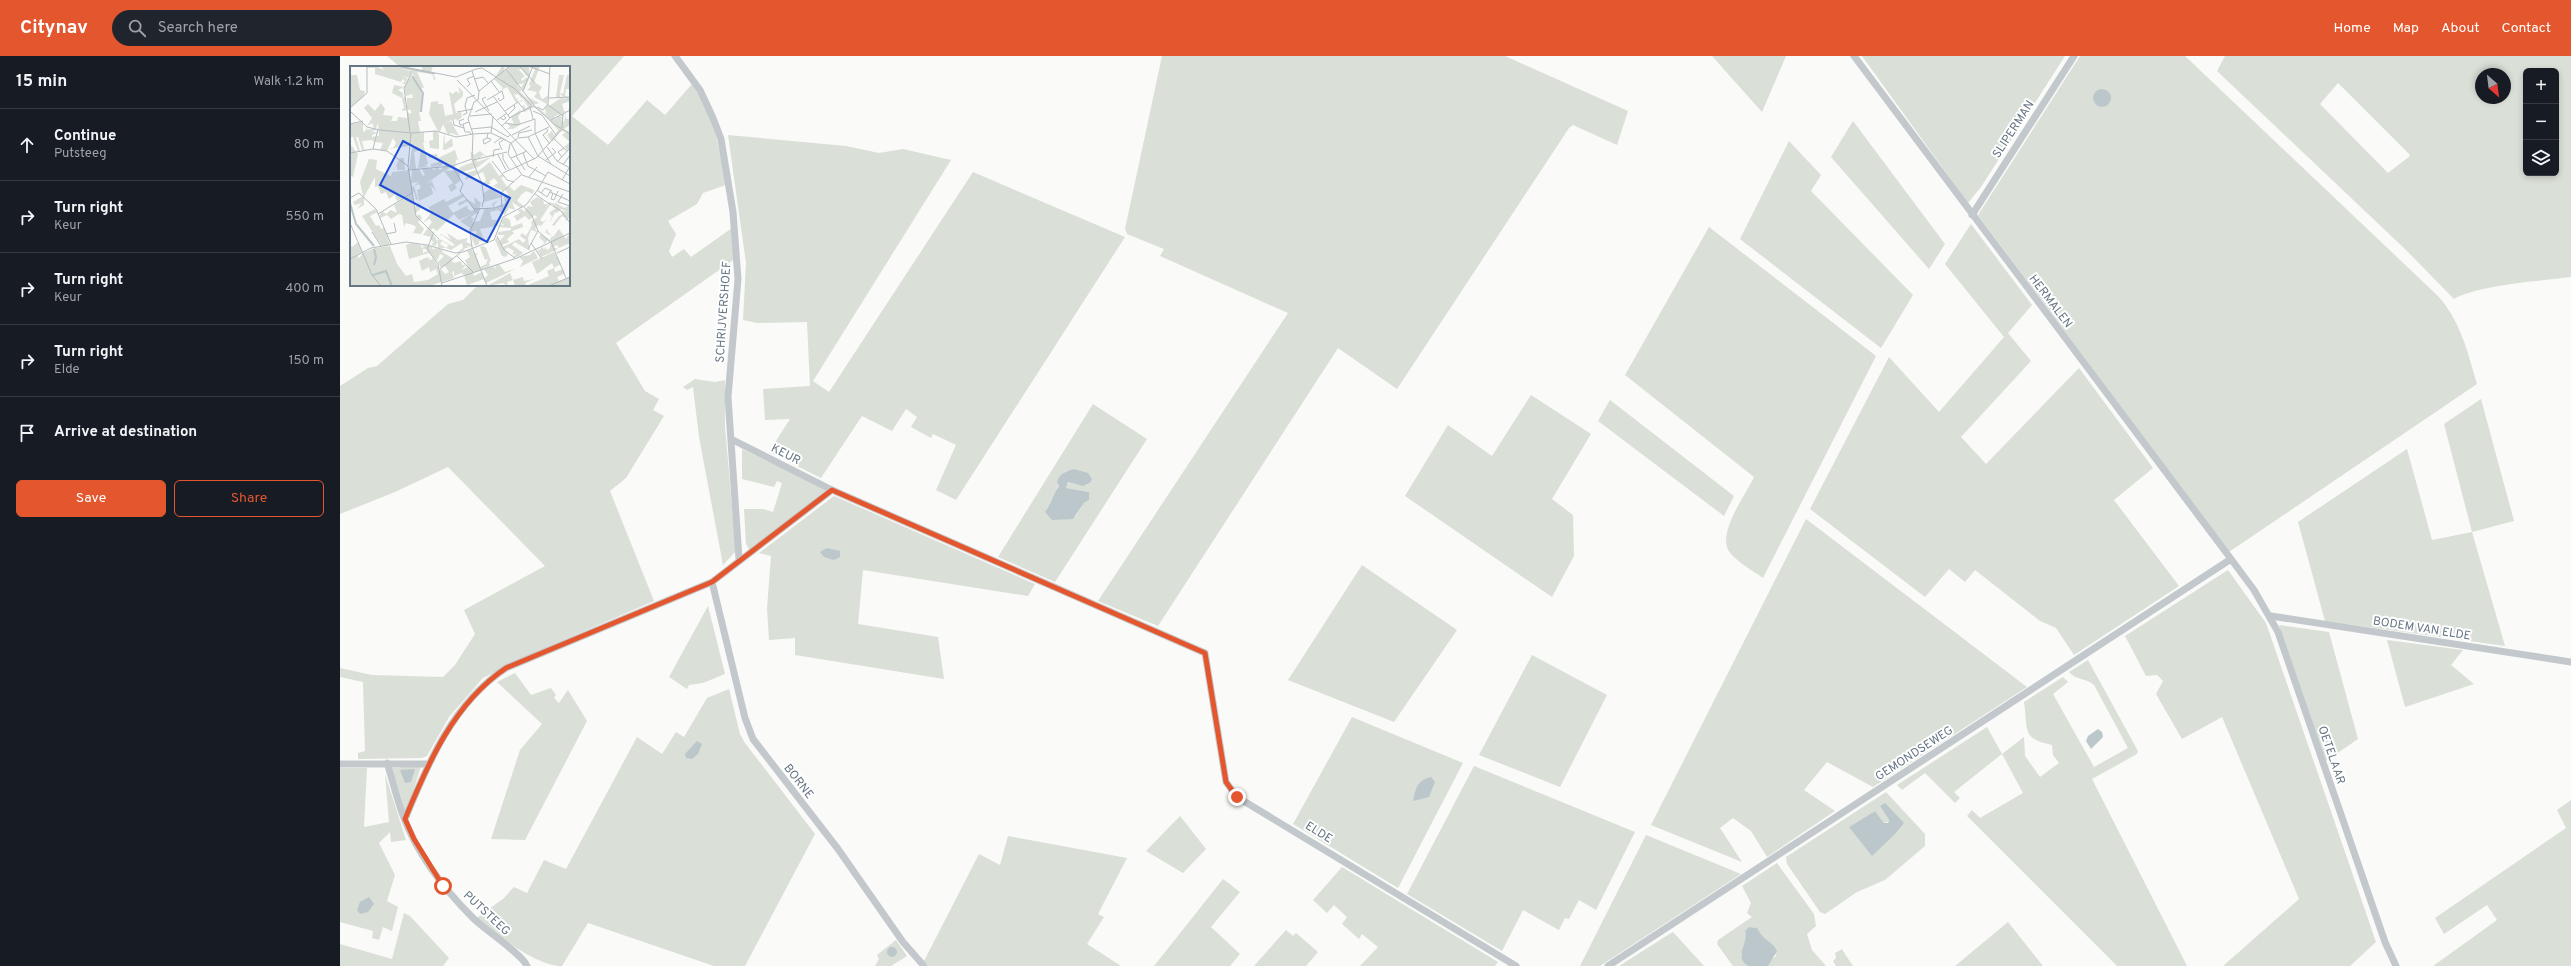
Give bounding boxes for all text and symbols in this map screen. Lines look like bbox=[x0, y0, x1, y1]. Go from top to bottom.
search box bbox=[112, 10, 392, 46]
text: Citynav bbox=[20, 16, 88, 40]
icon: search bbox=[126, 17, 148, 39]
text: Search here bbox=[158, 19, 238, 38]
text: Home bbox=[2334, 20, 2371, 37]
text: Map bbox=[2393, 20, 2419, 37]
text: About bbox=[2441, 20, 2480, 37]
text: Contact bbox=[2502, 20, 2551, 37]
inset map bbox=[350, 66, 570, 286]
north arrow bbox=[2475, 68, 2511, 104]
map controls bbox=[2523, 68, 2559, 176]
button: + bbox=[2523, 68, 2559, 104]
text: 15 min bbox=[16, 71, 67, 93]
text: Walk · 1.2 km bbox=[253, 74, 324, 90]
street label: SLIPERMAN bbox=[1989, 98, 2038, 161]
button: − bbox=[2523, 104, 2559, 140]
text: Continue bbox=[54, 127, 116, 146]
icon: ahead bbox=[16, 134, 38, 156]
text: 80 m bbox=[294, 137, 324, 153]
button: layers bbox=[2523, 140, 2559, 176]
text: Putsteeg bbox=[54, 146, 107, 162]
text: Turn right bbox=[54, 199, 123, 218]
icon: right bbox=[16, 206, 38, 228]
text: 550 m bbox=[285, 209, 324, 225]
text: Keur bbox=[54, 218, 82, 234]
street label: SCHRIJVERSHOEF bbox=[712, 261, 736, 363]
text: Turn right bbox=[54, 271, 123, 290]
street label: HERMALEN bbox=[2025, 272, 2076, 332]
icon: right bbox=[16, 278, 38, 300]
text: 400 m bbox=[285, 281, 324, 297]
text: Keur bbox=[54, 290, 82, 306]
text: Turn right bbox=[54, 343, 123, 362]
icon: right bbox=[16, 350, 38, 372]
text: 150 m bbox=[289, 353, 324, 369]
text: Elde bbox=[54, 362, 80, 378]
icon: arrive bbox=[16, 422, 38, 444]
text: Arrive at destination bbox=[54, 423, 197, 442]
street label: KEUR bbox=[768, 441, 803, 469]
button: Save bbox=[16, 480, 166, 517]
button: Share bbox=[174, 480, 324, 517]
street label: BODEM VAN ELDE bbox=[2372, 613, 2472, 645]
street label: GEMONDSEWEG bbox=[1873, 723, 1956, 785]
street label: OETELAAR bbox=[2314, 724, 2349, 787]
street label: BORNE bbox=[780, 761, 817, 802]
route end bbox=[1228, 788, 1246, 806]
street label: ELDE bbox=[1302, 818, 1335, 847]
route start bbox=[434, 877, 452, 895]
street label: PUTSTEEG bbox=[459, 888, 513, 940]

